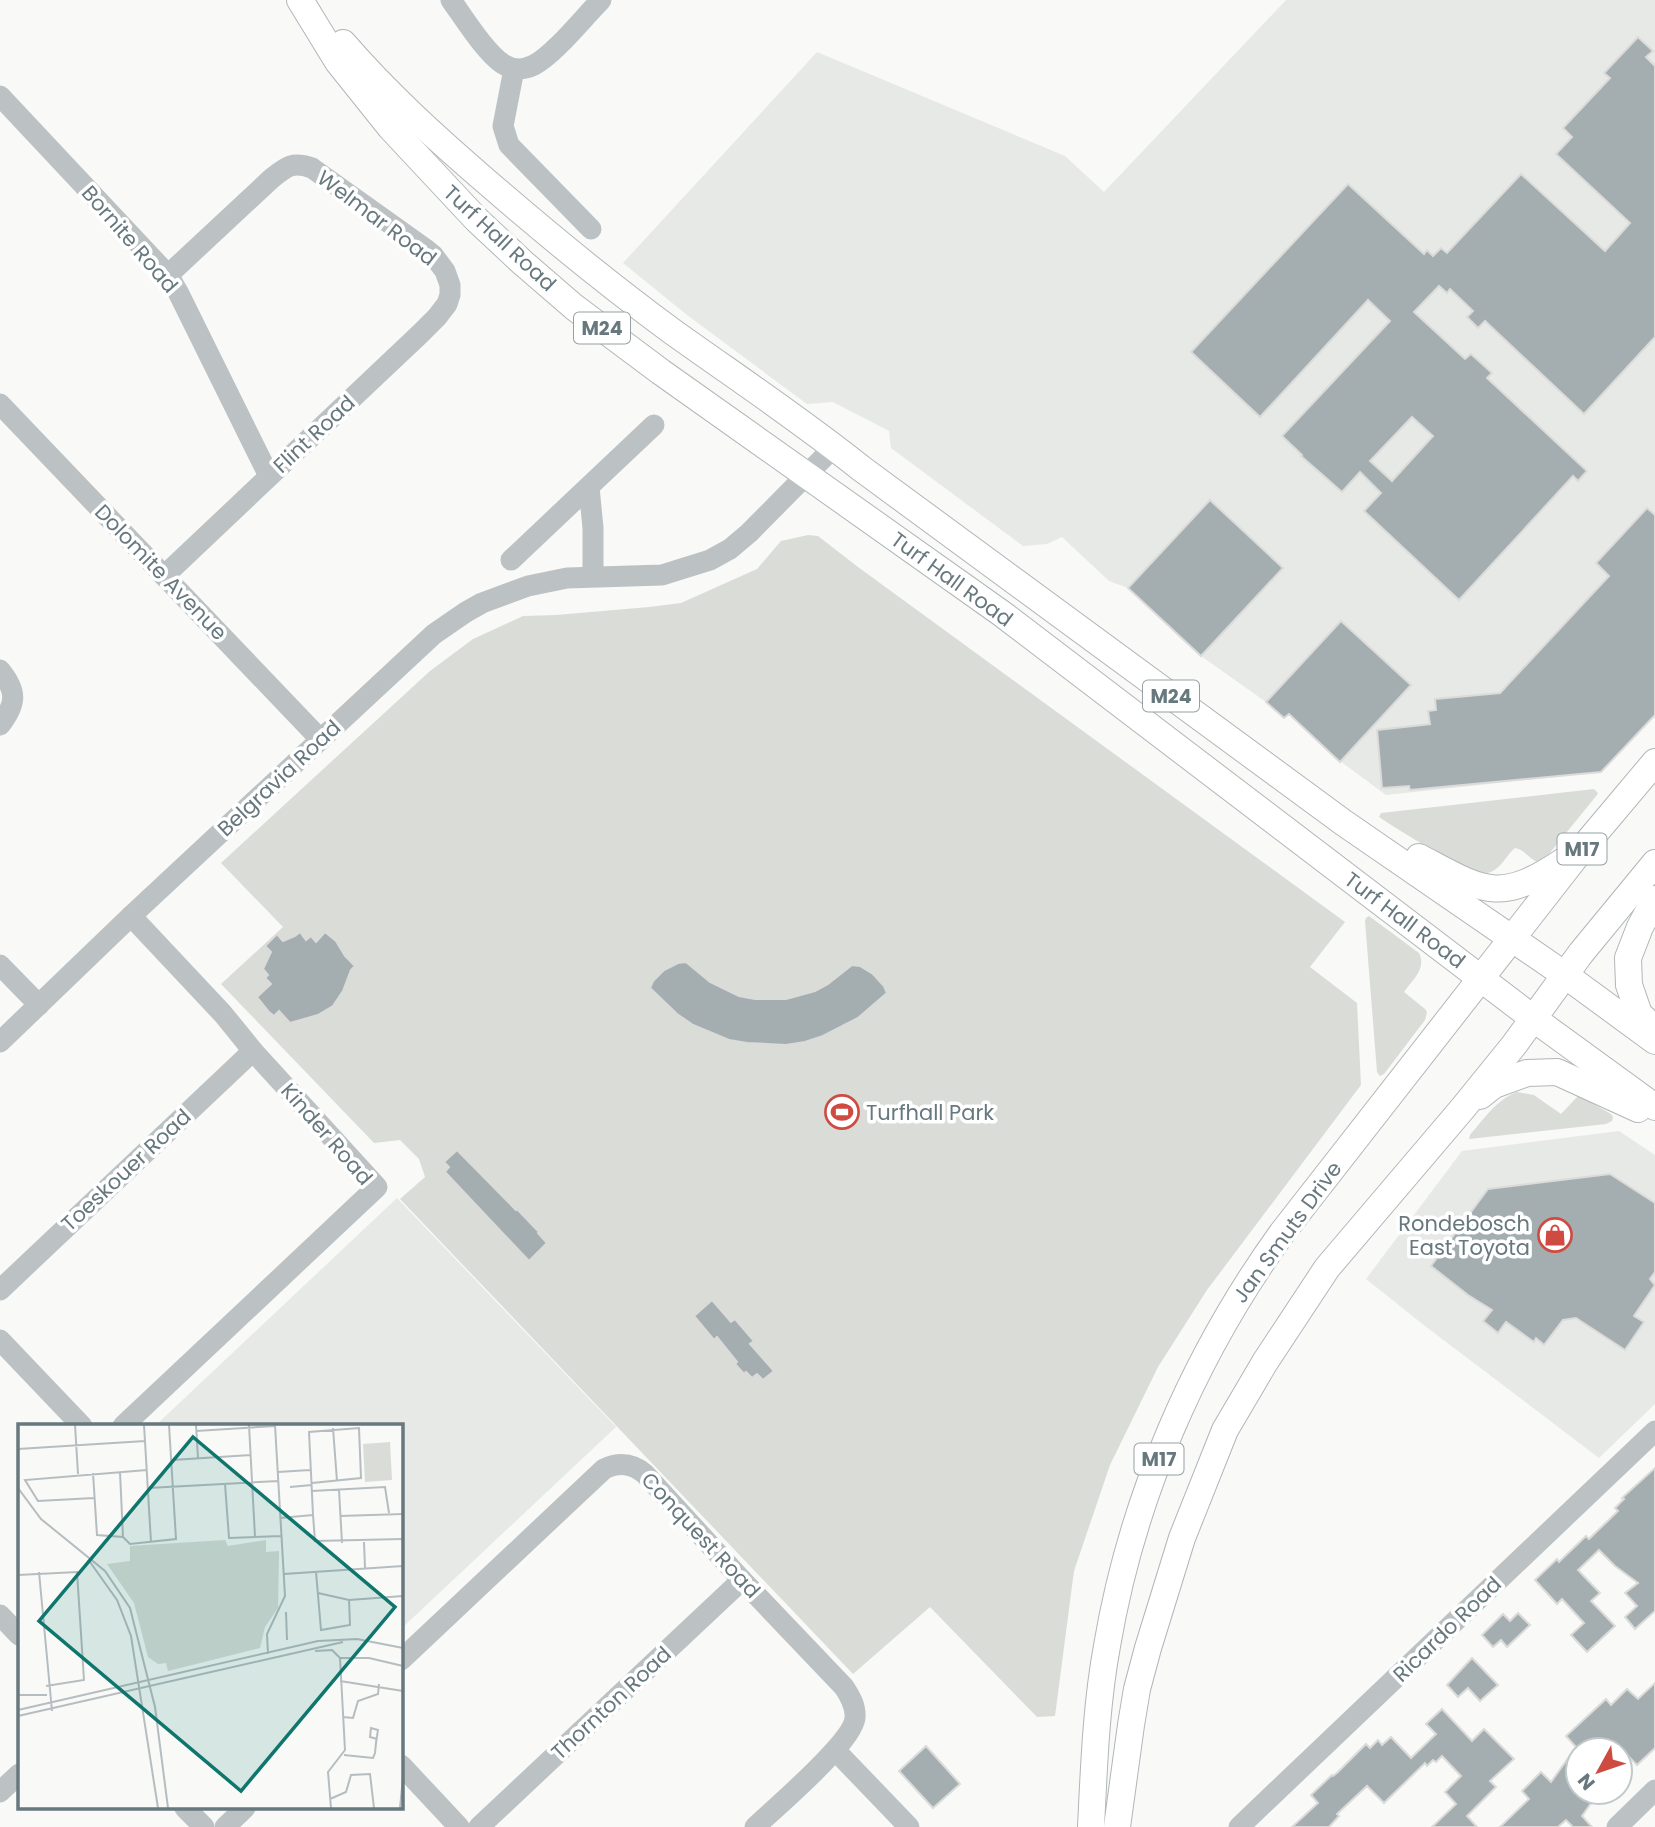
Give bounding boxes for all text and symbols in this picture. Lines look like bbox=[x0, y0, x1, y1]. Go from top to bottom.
street label: Welmar Road bbox=[311, 164, 443, 272]
street label: Turf Hall Road bbox=[437, 178, 563, 298]
street label: Bornite Road bbox=[75, 179, 185, 299]
road number: M24 bbox=[574, 312, 630, 344]
street label: Flint Road bbox=[267, 389, 361, 479]
street label: Dolomite Avenue bbox=[88, 498, 234, 646]
street label: Turf Hall Road bbox=[885, 525, 1019, 633]
road number: M24 bbox=[1143, 680, 1199, 712]
street label: Belgravia Road bbox=[211, 713, 347, 843]
road number: M17 bbox=[1558, 834, 1606, 864]
street label: Turf Hall Road bbox=[1339, 865, 1471, 975]
street label: Kinder Road bbox=[275, 1077, 379, 1191]
sports icon: Turfhall Park bbox=[823, 1093, 861, 1131]
place label: Turfhall Park bbox=[866, 1098, 994, 1127]
street label: Toeskouer Road bbox=[55, 1102, 197, 1238]
street label: Jan Smuts Drive bbox=[1226, 1155, 1348, 1309]
place label: Rondebosch East Toyota bbox=[1398, 1209, 1530, 1262]
shop icon: Rondebosch East Toyota bbox=[1536, 1216, 1574, 1254]
inset map bbox=[18, 1424, 402, 1810]
road number: M17 bbox=[1134, 1443, 1184, 1474]
street label: Conquest Road bbox=[635, 1466, 767, 1604]
street label: Ricardo Road bbox=[1386, 1570, 1508, 1688]
street label: Thornton Road bbox=[545, 1640, 677, 1766]
north arrow bbox=[1564, 1736, 1634, 1806]
text: N bbox=[1571, 1767, 1601, 1796]

